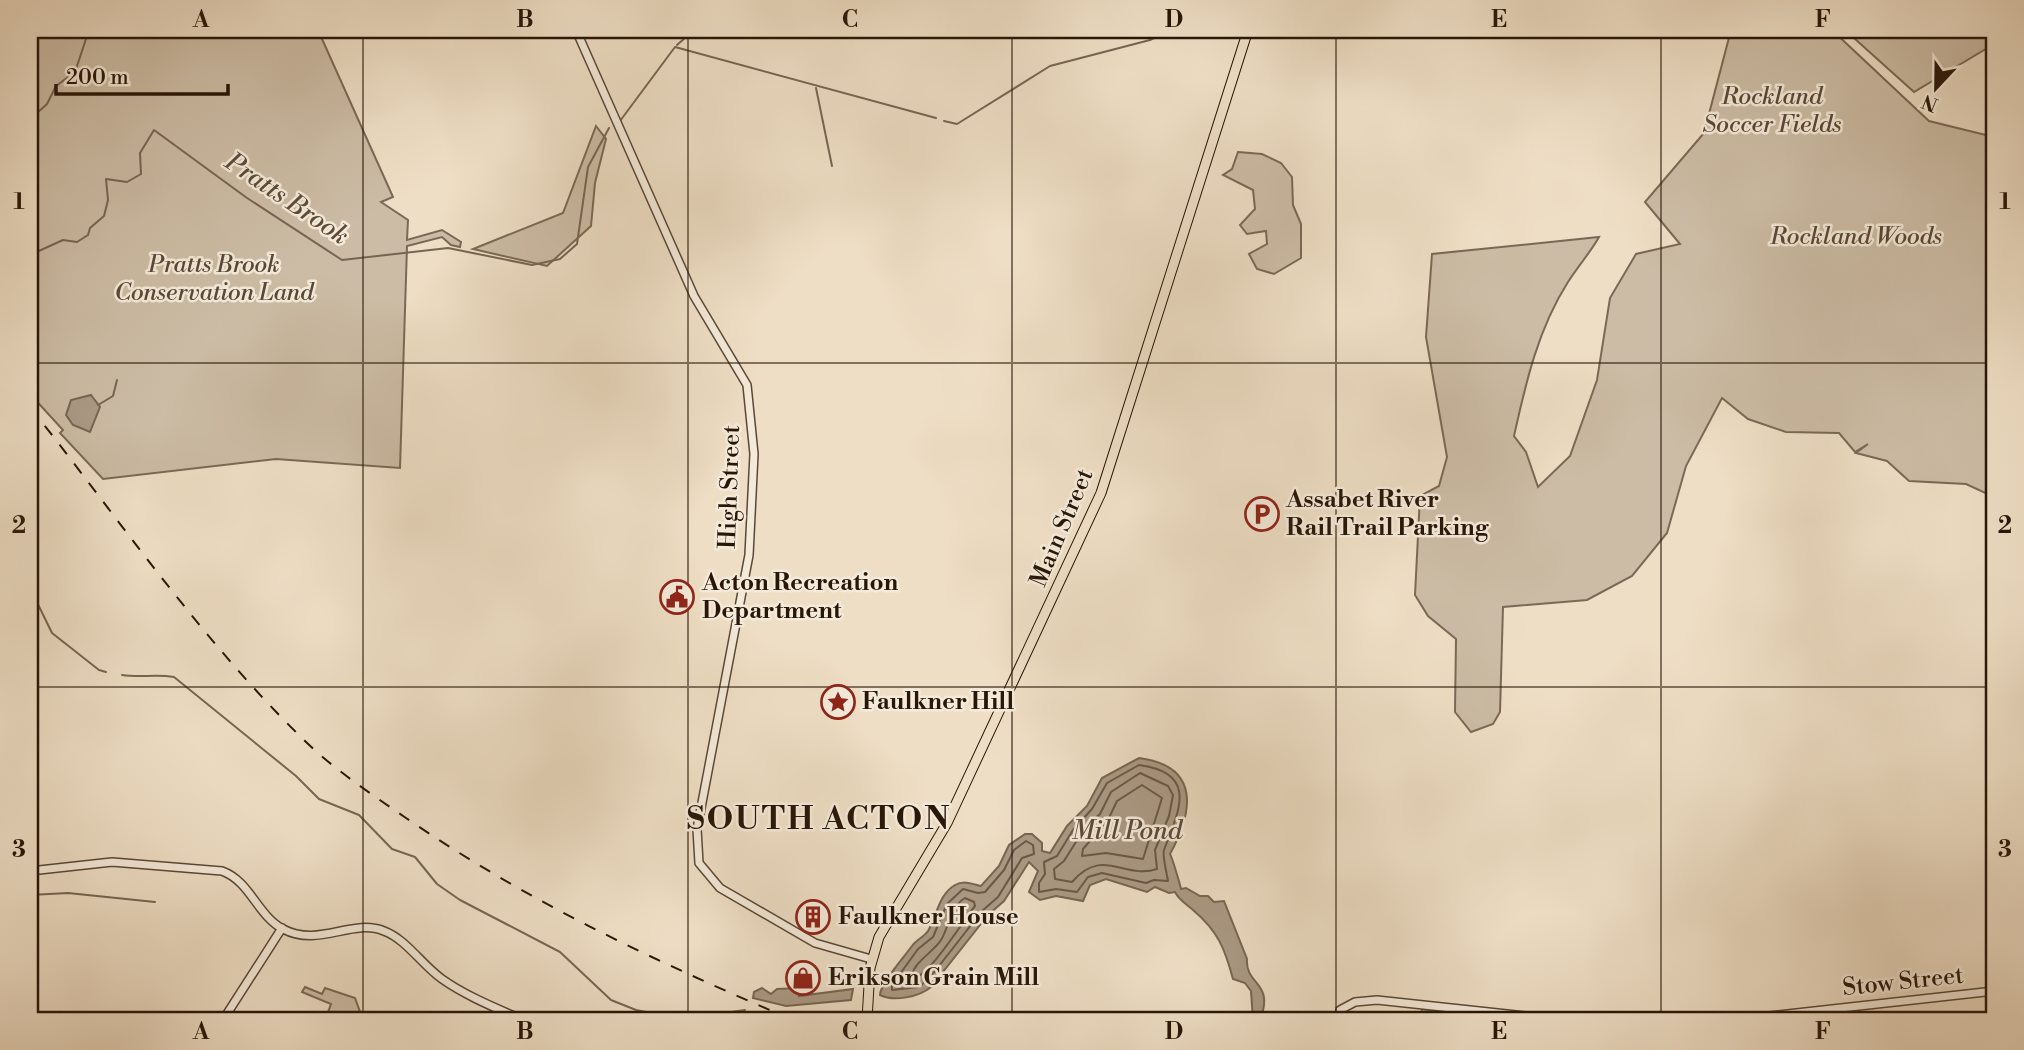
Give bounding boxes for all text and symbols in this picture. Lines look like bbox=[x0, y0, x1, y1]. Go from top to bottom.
text: A bbox=[192, 6, 210, 34]
text: B bbox=[516, 6, 534, 34]
text: C bbox=[842, 6, 858, 34]
text: D bbox=[1165, 6, 1183, 34]
text: E bbox=[1491, 6, 1507, 34]
text: F bbox=[1815, 6, 1831, 34]
scale bar bbox=[56, 52, 228, 96]
north arrow bbox=[1902, 52, 1972, 122]
text: 200 m bbox=[66, 65, 129, 91]
park label: Rockland Soccer Fields bbox=[1703, 82, 1841, 140]
text: N bbox=[1919, 89, 1941, 117]
water label: Pratts Brook bbox=[218, 145, 355, 252]
text: 1 bbox=[13, 188, 25, 216]
text: 1 bbox=[1999, 188, 2011, 216]
park label: Rockland Woods bbox=[1769, 222, 1942, 252]
park label: Pratts Brook Conservation Land bbox=[114, 250, 315, 308]
street label: High Street bbox=[713, 424, 747, 549]
street label: Main Street bbox=[1024, 464, 1101, 592]
place label: Assabet River Rail Trail Parking bbox=[1285, 485, 1490, 543]
parking icon: Assabet River Rail Trail Parking bbox=[1243, 495, 1281, 533]
text: 2 bbox=[12, 512, 26, 540]
text: 2 bbox=[1998, 512, 2012, 540]
place label: Acton Recreation Department bbox=[701, 568, 899, 626]
public building icon: Acton Recreation Department bbox=[658, 578, 696, 616]
place icon: Faulkner Hill bbox=[819, 683, 857, 721]
place label: Faulkner Hill bbox=[862, 687, 1014, 717]
district label: SOUTH ACTON bbox=[687, 799, 951, 839]
water label: Mill Pond bbox=[1072, 815, 1184, 847]
text: 3 bbox=[12, 836, 26, 864]
text: 3 bbox=[1998, 836, 2012, 864]
building icon: Faulkner House bbox=[794, 898, 832, 936]
place label: Faulkner House bbox=[838, 902, 1019, 932]
shop icon: Erikson Grain Mill bbox=[784, 959, 822, 997]
street label: Stow Street bbox=[1841, 961, 1966, 1003]
place label: Erikson Grain Mill bbox=[828, 963, 1039, 993]
text: A bbox=[192, 1018, 210, 1046]
text: B bbox=[516, 1018, 534, 1046]
text: C bbox=[842, 1018, 858, 1046]
text: D bbox=[1165, 1018, 1183, 1046]
text: E bbox=[1491, 1018, 1507, 1046]
text: F bbox=[1815, 1018, 1831, 1046]

